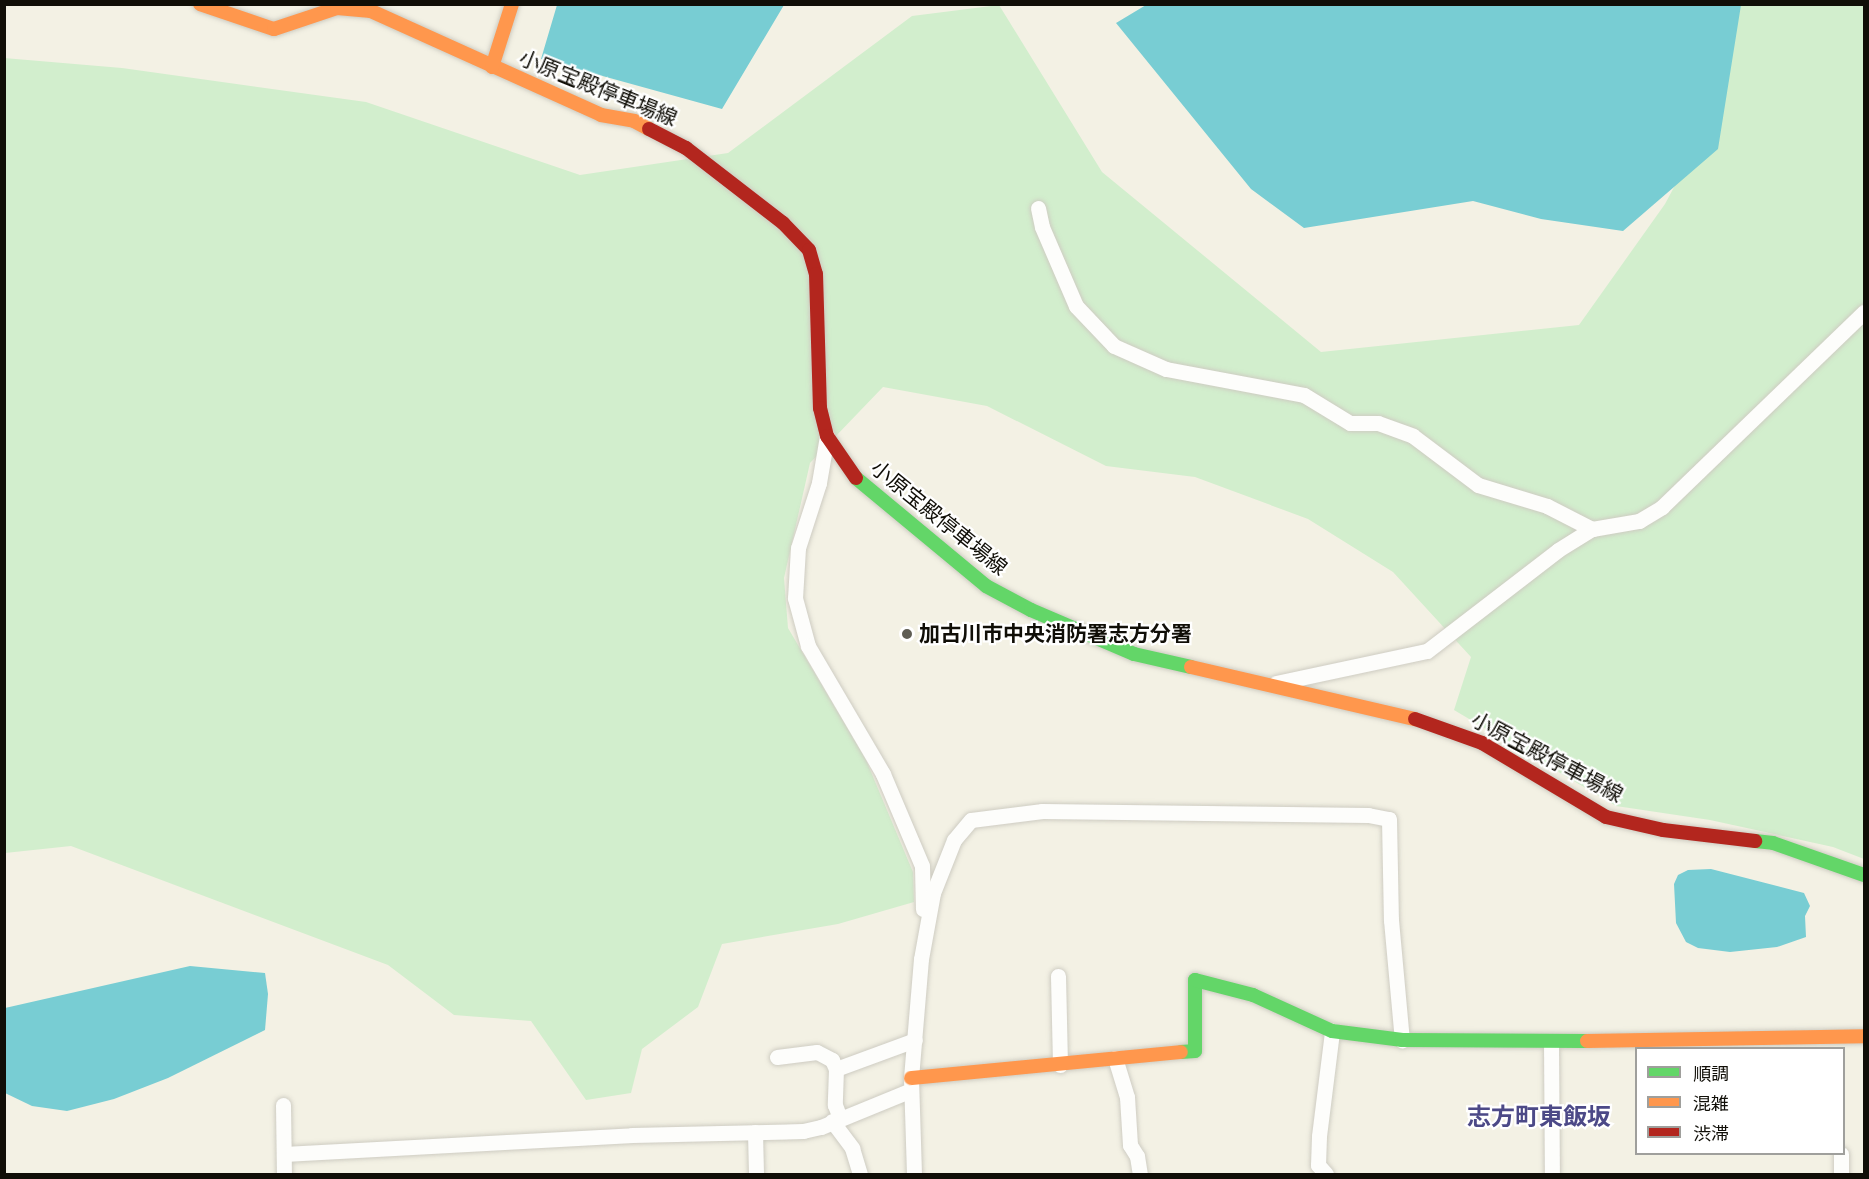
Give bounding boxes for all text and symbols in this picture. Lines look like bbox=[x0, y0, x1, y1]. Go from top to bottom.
street label: 小原宝殿停車場線 bbox=[515, 45, 681, 131]
street label: 小原宝殿停車場線 bbox=[866, 455, 1012, 581]
place label: 加古川市中央消防署志方分署 bbox=[919, 621, 1192, 647]
marker: 加古川市中央消防署志方分署 bbox=[900, 627, 914, 641]
street label: 小原宝殿停車場線 bbox=[1467, 706, 1627, 808]
legend bbox=[1635, 1047, 1845, 1155]
text: 順調 bbox=[1693, 1063, 1729, 1085]
text: 混雑 bbox=[1693, 1093, 1729, 1115]
district label: 志方町東飯坂 bbox=[1467, 1104, 1611, 1132]
text: 渋滞 bbox=[1693, 1123, 1729, 1145]

